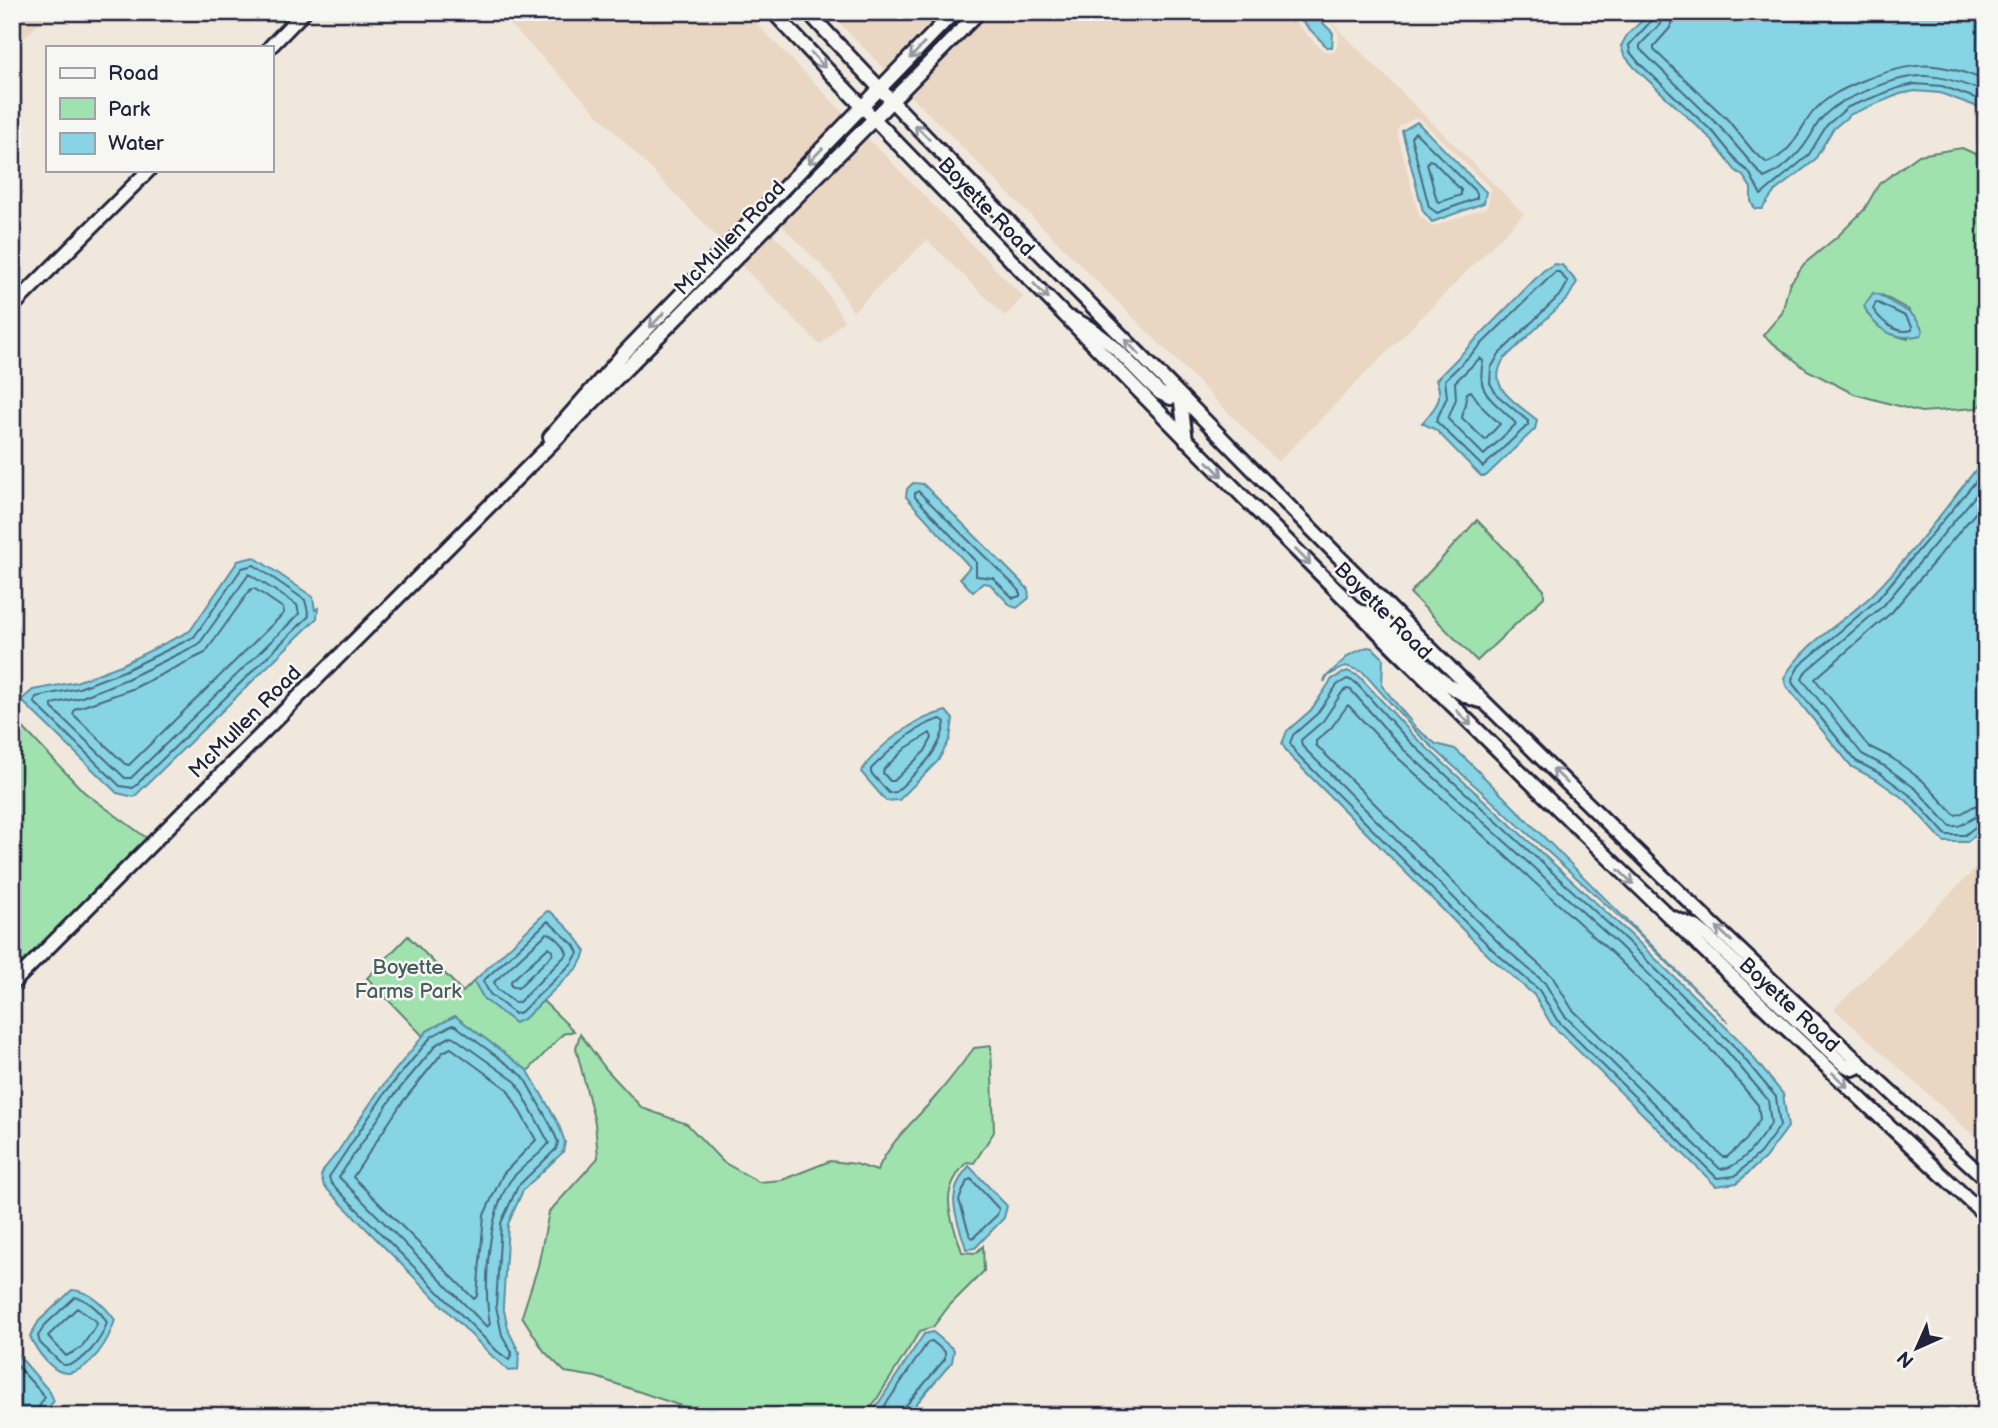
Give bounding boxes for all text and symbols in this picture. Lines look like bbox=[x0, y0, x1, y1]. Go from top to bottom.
one-way arrow bbox=[909, 42, 926, 59]
legend bbox=[46, 46, 273, 172]
one-way arrow bbox=[809, 51, 826, 68]
text: Road bbox=[108, 61, 159, 86]
text: Park bbox=[108, 97, 151, 122]
one-way arrow bbox=[913, 124, 930, 141]
text: Water bbox=[108, 131, 164, 156]
one-way arrow bbox=[807, 147, 824, 164]
street label: Boyette Road bbox=[933, 152, 1039, 262]
street label: McMullen Road bbox=[669, 176, 791, 300]
one-way arrow bbox=[1032, 282, 1049, 299]
one-way arrow bbox=[648, 311, 665, 328]
one-way arrow bbox=[1124, 338, 1141, 355]
one-way arrow bbox=[1207, 460, 1224, 477]
one-way arrow bbox=[1294, 549, 1311, 566]
street label: Boyette Road bbox=[1329, 557, 1437, 665]
street label: McMullen Road bbox=[183, 660, 307, 784]
one-way arrow bbox=[1455, 709, 1472, 726]
one-way arrow bbox=[1552, 767, 1569, 784]
one-way arrow bbox=[1618, 869, 1635, 886]
one-way arrow bbox=[1716, 925, 1733, 942]
street label: Boyette Road bbox=[1734, 952, 1844, 1058]
park label: Boyette Farms Park bbox=[355, 955, 462, 1004]
one-way arrow bbox=[1831, 1071, 1848, 1088]
north arrow bbox=[1882, 1312, 1952, 1382]
text: N bbox=[1893, 1346, 1919, 1372]

